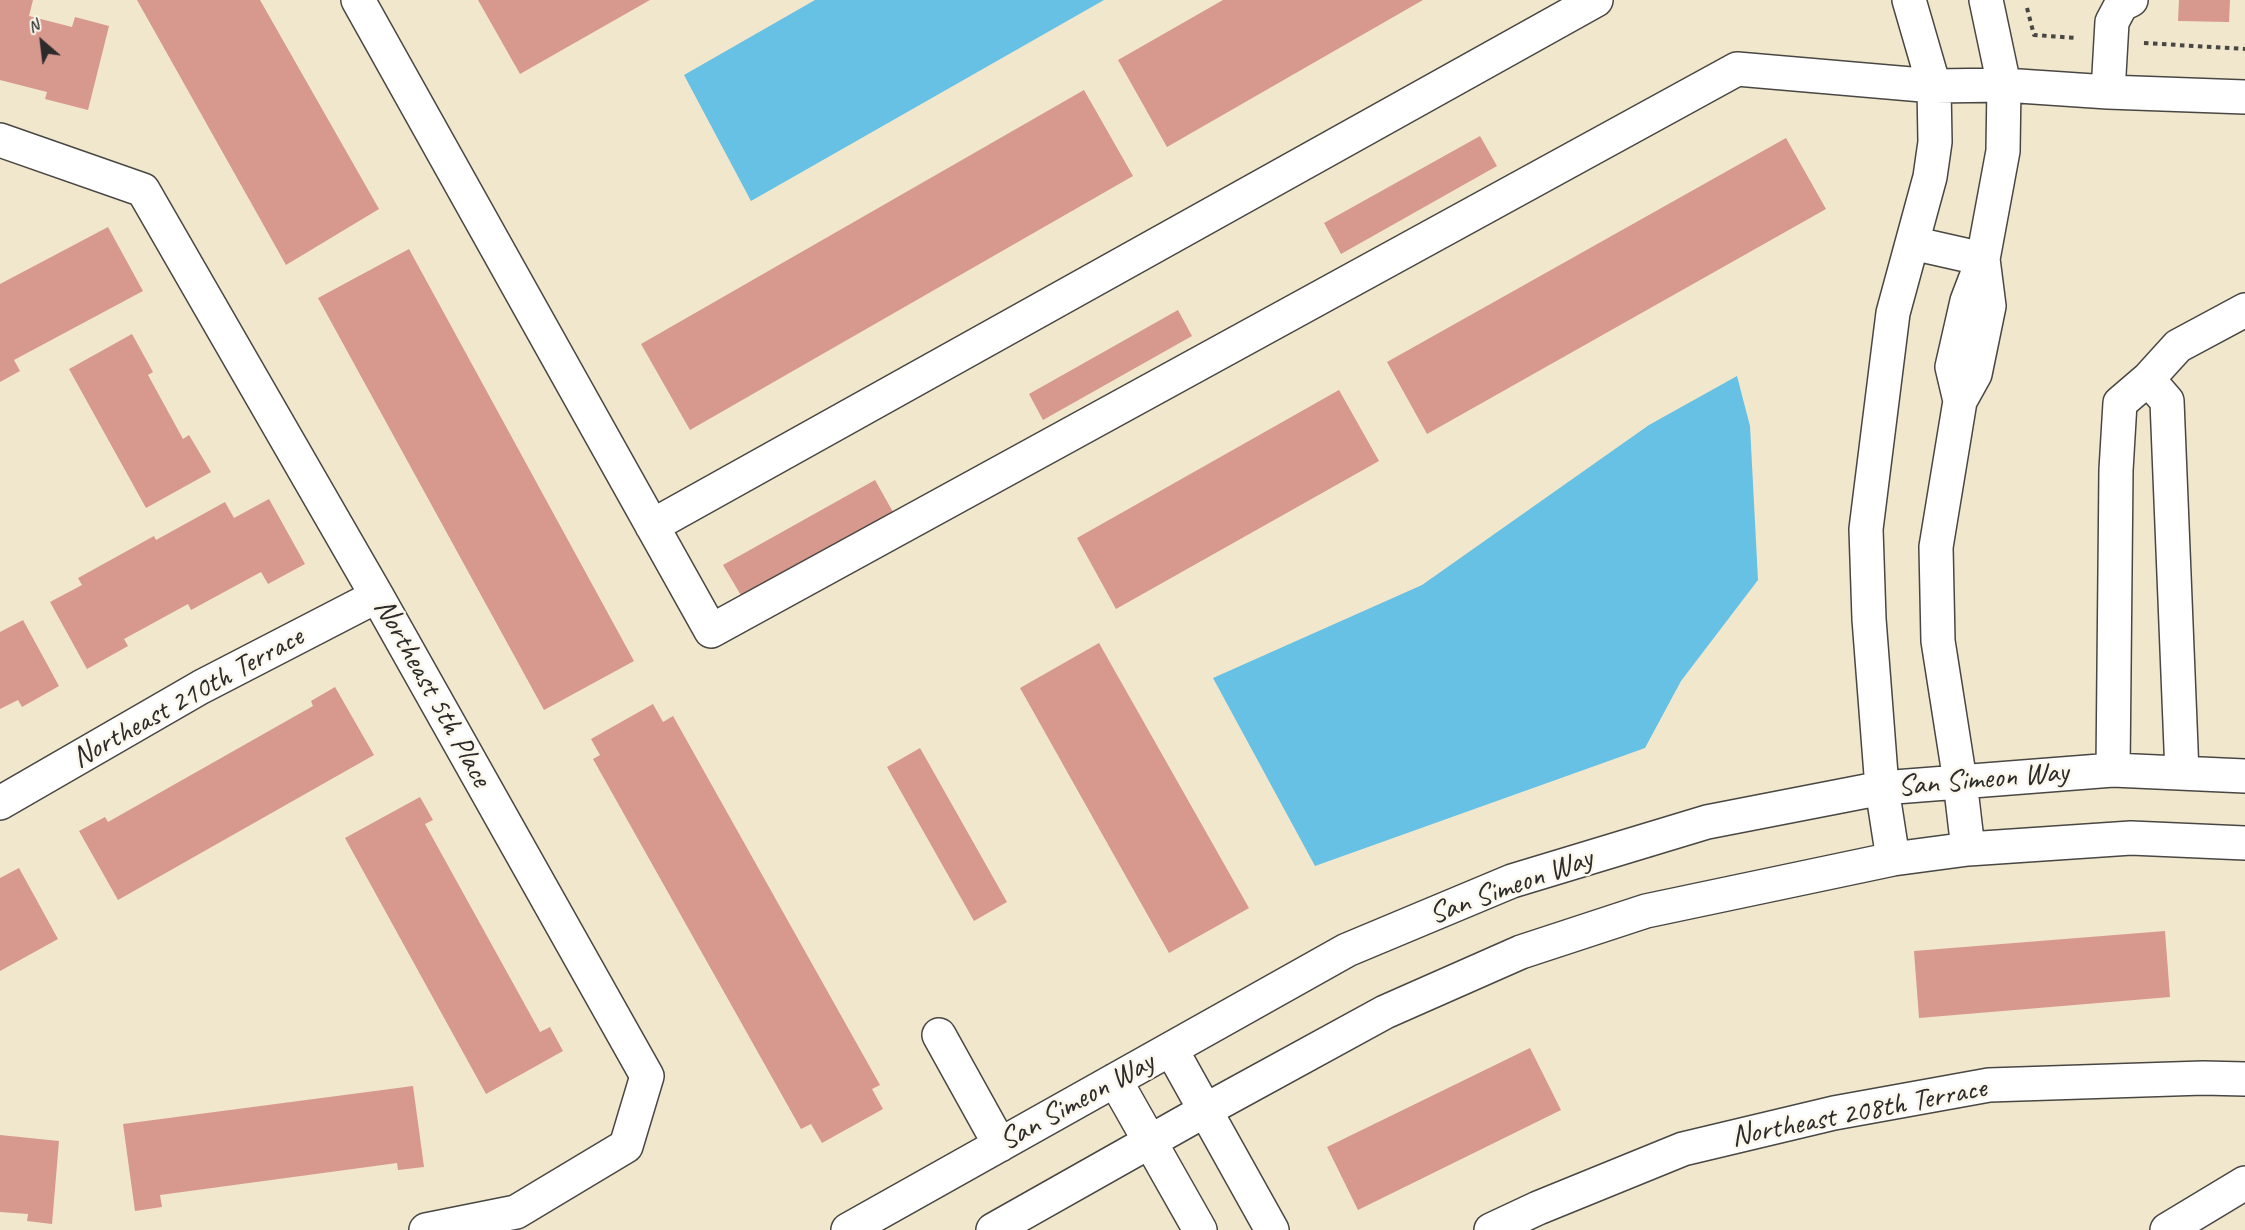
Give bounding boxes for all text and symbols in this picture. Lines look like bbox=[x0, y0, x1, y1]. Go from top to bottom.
north arrow bbox=[12, 12, 72, 72]
text: N bbox=[24, 15, 43, 37]
street label: Northeast 5th Place bbox=[366, 593, 498, 793]
street label: Northeast 210th Terrace bbox=[66, 619, 310, 777]
street label: San Simeon Way bbox=[1896, 755, 2070, 805]
street label: San Simeon Way bbox=[1424, 841, 1598, 933]
street label: San Simeon Way bbox=[993, 1045, 1161, 1159]
street label: Northeast 208th Terrace bbox=[1728, 1071, 1990, 1155]

